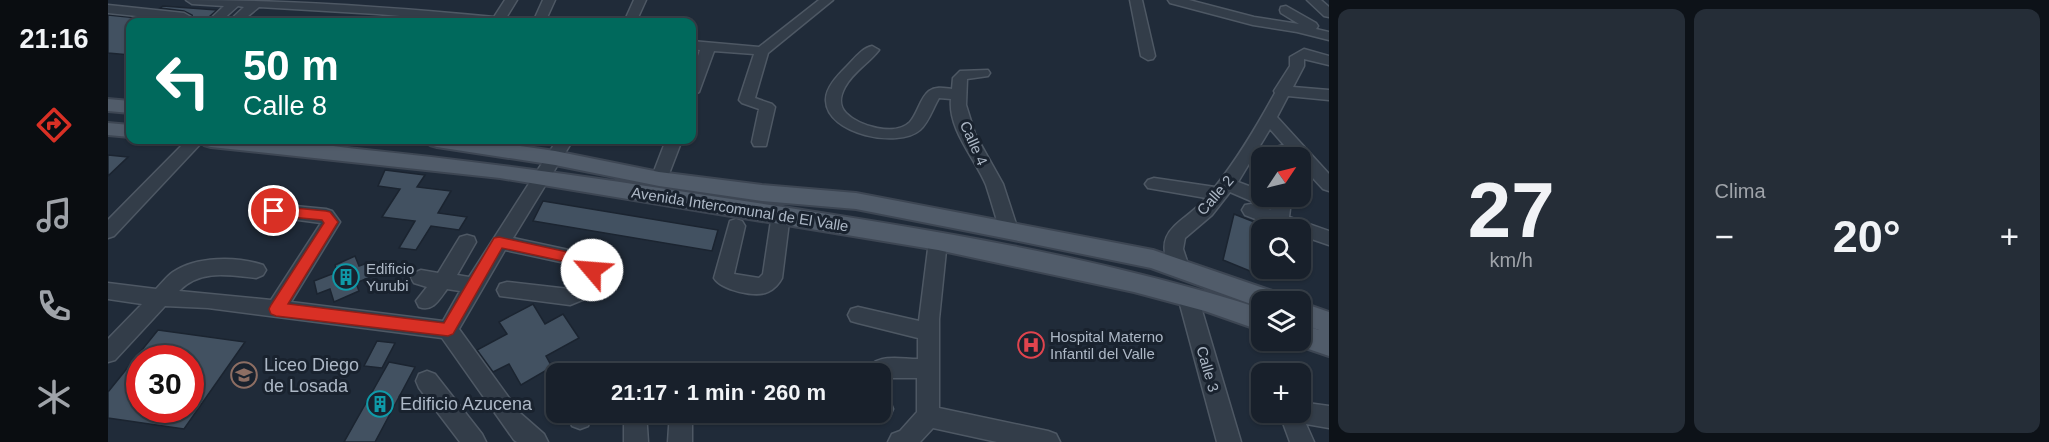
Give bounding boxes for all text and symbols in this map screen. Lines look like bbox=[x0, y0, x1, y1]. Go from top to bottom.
text: 21:16 bbox=[19, 24, 89, 54]
icon: left bbox=[144, 42, 222, 120]
text: 50 m bbox=[243, 42, 339, 89]
text: Calle 8 bbox=[243, 91, 327, 121]
icon: directions bbox=[33, 104, 75, 146]
street label: Calle 4 bbox=[957, 118, 991, 168]
north arrow bbox=[1251, 147, 1311, 207]
map controls bbox=[1251, 147, 1311, 423]
text: 27 bbox=[1468, 166, 1555, 254]
street label: Calle 2 bbox=[1193, 172, 1237, 218]
text: Clima bbox=[1715, 180, 1766, 202]
street label: Avenida Intercomunal de El Valle bbox=[630, 183, 850, 235]
pin bbox=[248, 185, 299, 236]
icon: music bbox=[33, 194, 75, 236]
icon: arrive bbox=[257, 194, 290, 227]
text: 20° bbox=[1833, 211, 1901, 262]
text: − bbox=[1715, 218, 1734, 255]
text: + bbox=[2000, 218, 2019, 255]
button: search bbox=[1251, 219, 1311, 279]
position arrow bbox=[560, 238, 624, 302]
text: km/h bbox=[1490, 249, 1533, 271]
place label: Edificio Yurubi bbox=[366, 260, 414, 294]
building icon: Edificio Yurubi bbox=[331, 262, 361, 292]
icon: phone bbox=[33, 285, 75, 327]
button: layers bbox=[1251, 291, 1311, 351]
place label: Hospital Materno Infantil del Valle bbox=[1050, 328, 1163, 362]
hospital icon: Hospital Materno Infantil del Valle bbox=[1016, 330, 1046, 360]
street label: Calle 3 bbox=[1193, 344, 1223, 394]
speed limit sign: 30 bbox=[126, 345, 204, 423]
place label: Liceo Diego de Losada bbox=[264, 355, 359, 396]
school or university icon: Liceo Diego de Losada bbox=[229, 360, 259, 390]
button: + bbox=[1251, 363, 1311, 423]
icon: climate bbox=[33, 376, 75, 418]
text: 21:17 · 1 min · 260 m bbox=[611, 380, 826, 405]
building icon: Edificio Azucena bbox=[365, 389, 395, 419]
place label: Edificio Azucena bbox=[400, 394, 533, 414]

